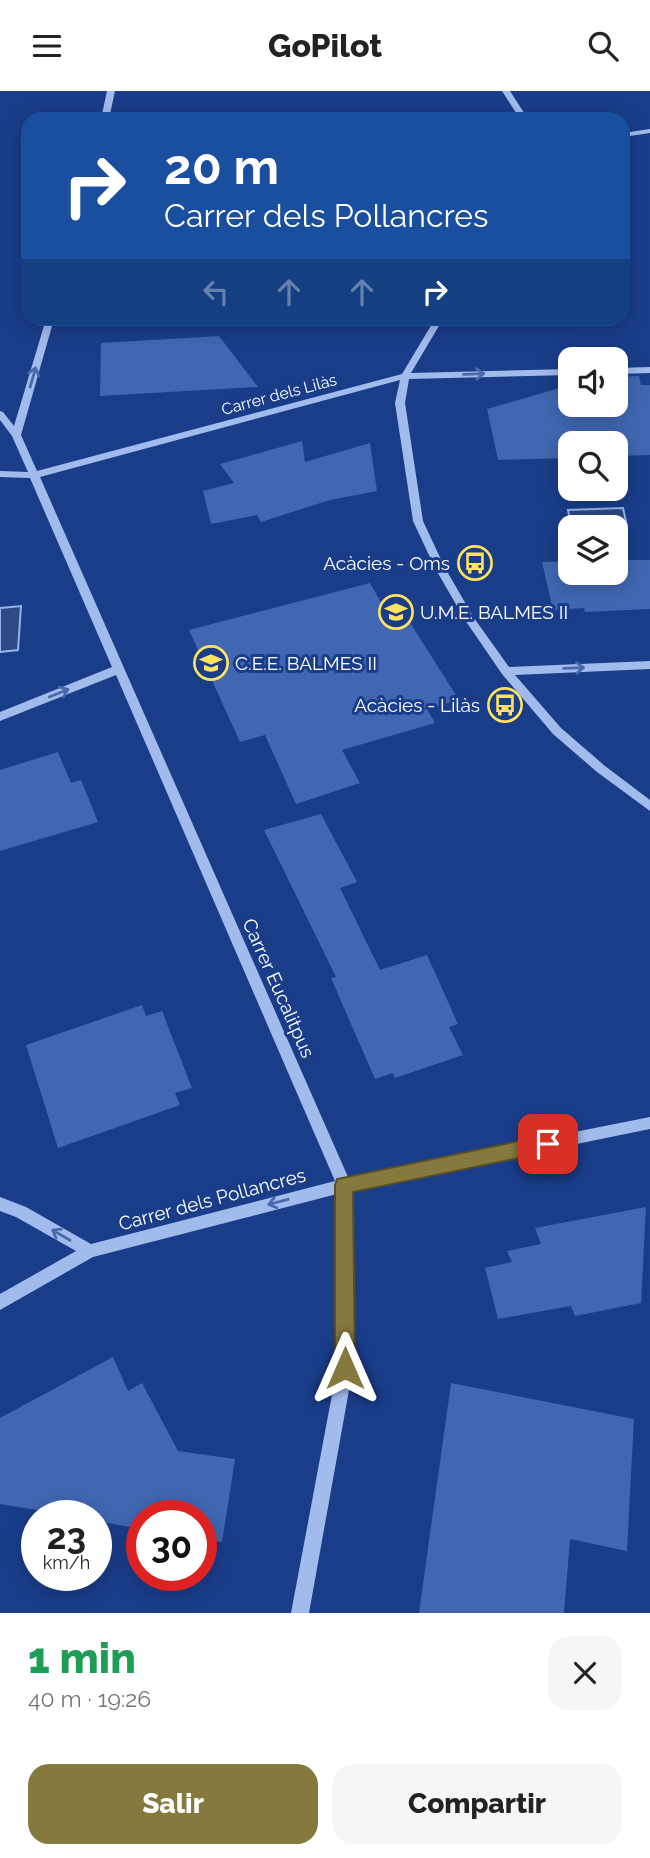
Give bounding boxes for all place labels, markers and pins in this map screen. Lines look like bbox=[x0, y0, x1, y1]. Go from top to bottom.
bus stop icon: Acàcies - Oms bbox=[456, 544, 494, 582]
place label: Acàcies - Oms bbox=[323, 552, 450, 574]
school or university icon: U.M.E. BALMES II bbox=[377, 593, 415, 631]
place label: U.M.E. BALMES II bbox=[420, 601, 568, 623]
school or university icon: C.E.E. BALMES II bbox=[192, 644, 230, 682]
place label: C.E.E. BALMES II bbox=[235, 652, 377, 674]
bus stop icon: Acàcies - Lilàs bbox=[486, 686, 524, 724]
place label: Acàcies - Lilàs bbox=[354, 694, 480, 716]
pin bbox=[518, 1114, 578, 1174]

